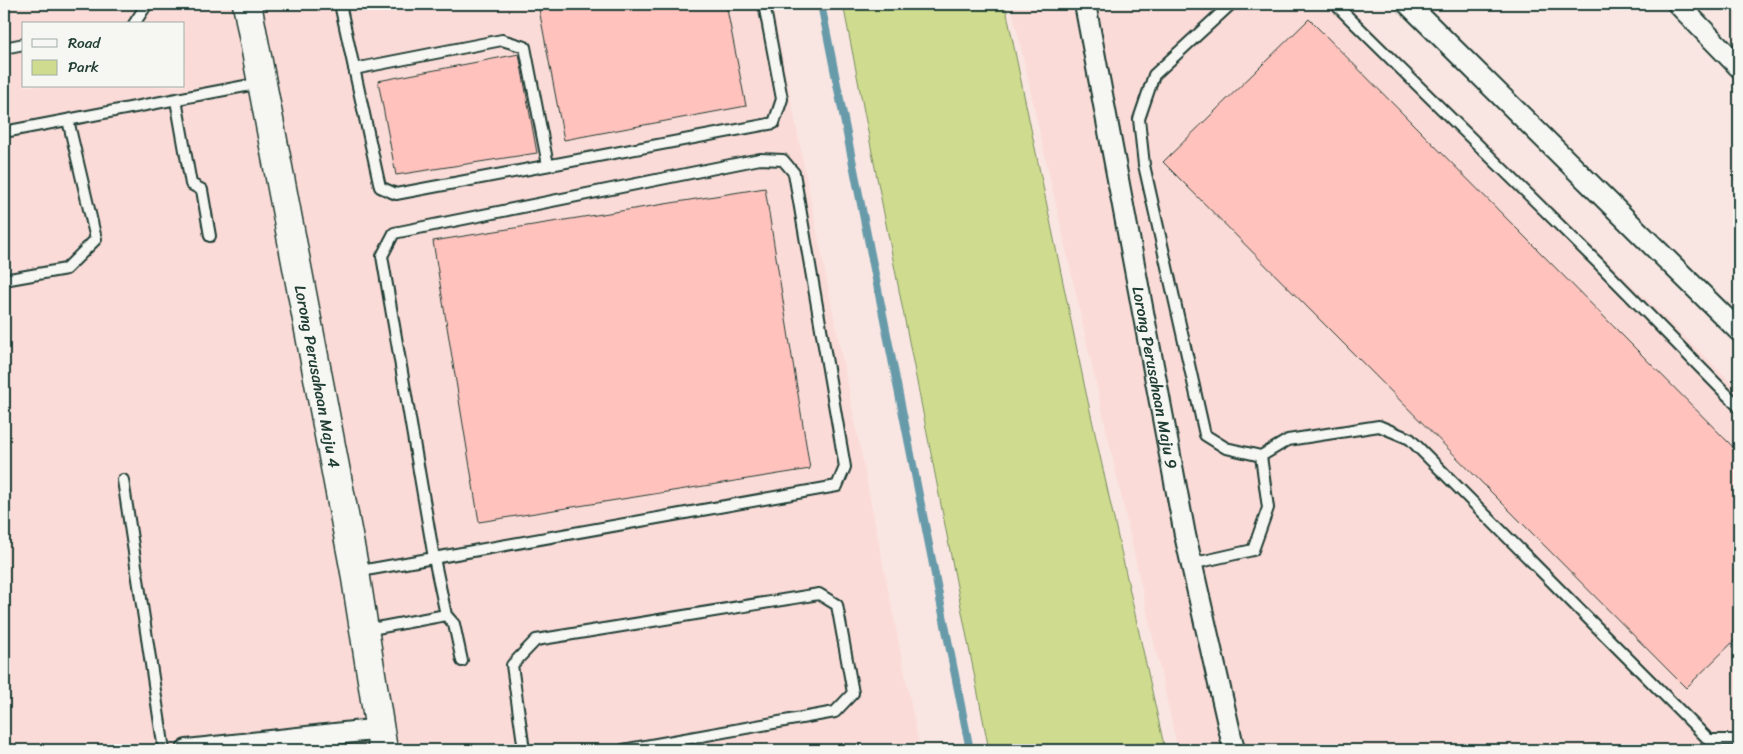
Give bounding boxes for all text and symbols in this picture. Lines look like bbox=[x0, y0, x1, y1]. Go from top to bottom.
legend bbox=[22, 22, 185, 88]
text: Road bbox=[68, 30, 101, 56]
text: Park bbox=[68, 54, 99, 80]
street label: Lorong Perusahaan Maju 4 bbox=[286, 283, 349, 470]
street label: Lorong Perusahaan Maju 9 bbox=[1124, 284, 1187, 471]

